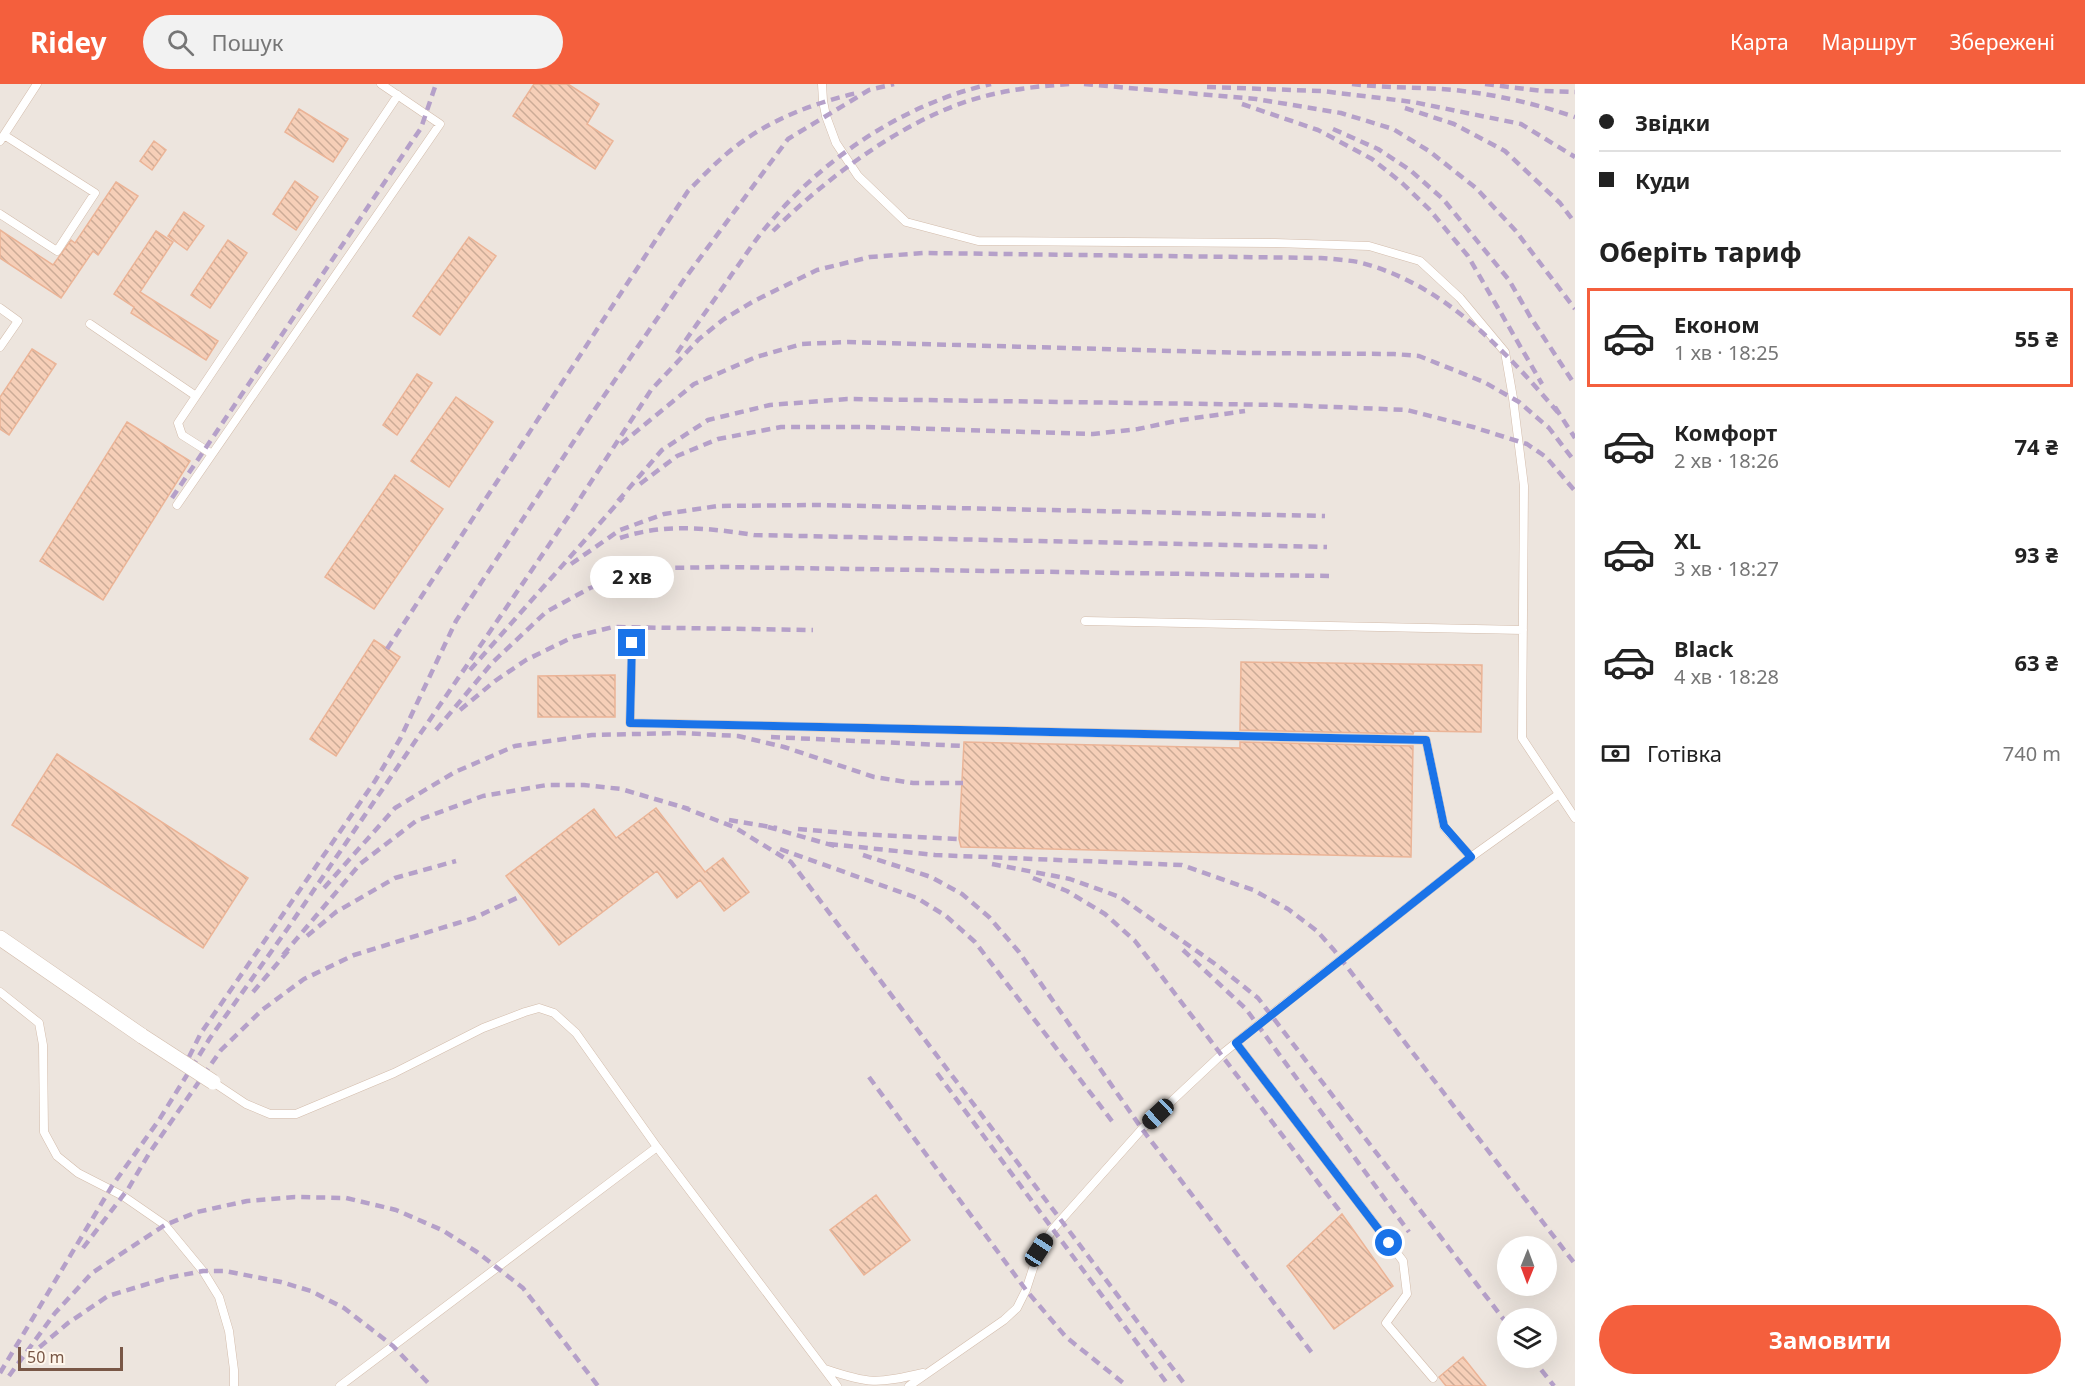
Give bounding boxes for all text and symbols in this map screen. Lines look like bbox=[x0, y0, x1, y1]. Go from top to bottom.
search box bbox=[143, 15, 563, 69]
text: Ridey bbox=[30, 23, 107, 61]
icon: search bbox=[164, 26, 197, 59]
text: Пошук bbox=[212, 27, 283, 57]
text: Карта bbox=[1730, 28, 1789, 56]
text: Маршрут bbox=[1822, 28, 1916, 56]
text: Збережені bbox=[1949, 28, 2055, 56]
text: Звідки bbox=[1635, 107, 1710, 137]
text: Куди bbox=[1635, 165, 1690, 195]
text: Оберіть тариф bbox=[1599, 233, 1802, 270]
text: Економ bbox=[1674, 309, 1760, 339]
icon: car bbox=[1602, 311, 1656, 365]
text: 55 ₴ bbox=[2015, 323, 2058, 353]
text: 1 хв · 18:25 bbox=[1674, 339, 1779, 366]
text: Комфорт bbox=[1674, 417, 1777, 447]
icon: car bbox=[1602, 419, 1656, 473]
text: 74 ₴ bbox=[2015, 431, 2058, 461]
text: 2 хв · 18:26 bbox=[1674, 447, 1779, 474]
text: XL bbox=[1674, 525, 1701, 555]
icon: car bbox=[1602, 527, 1656, 581]
text: 93 ₴ bbox=[2015, 539, 2058, 569]
text: 3 хв · 18:27 bbox=[1674, 555, 1779, 582]
callout: 2 хв bbox=[590, 556, 674, 598]
text: 2 хв bbox=[612, 563, 652, 590]
route end bbox=[618, 629, 645, 656]
text: Black bbox=[1674, 633, 1733, 663]
icon: car bbox=[1602, 635, 1656, 689]
text: 63 ₴ bbox=[2015, 647, 2058, 677]
text: 4 хв · 18:28 bbox=[1674, 663, 1779, 690]
icon: cash bbox=[1599, 737, 1632, 770]
text: Готівка bbox=[1647, 738, 1722, 768]
text: 740 m bbox=[2003, 740, 2061, 767]
car bbox=[1139, 1095, 1177, 1133]
route start bbox=[1375, 1229, 1402, 1256]
car bbox=[1022, 1230, 1056, 1270]
north arrow bbox=[1497, 1236, 1557, 1296]
map controls bbox=[1497, 1236, 1557, 1368]
button: Замовити bbox=[1599, 1305, 2061, 1374]
button: layers bbox=[1497, 1308, 1557, 1368]
scale bar bbox=[18, 1344, 123, 1372]
text: 50 m bbox=[27, 1346, 64, 1368]

